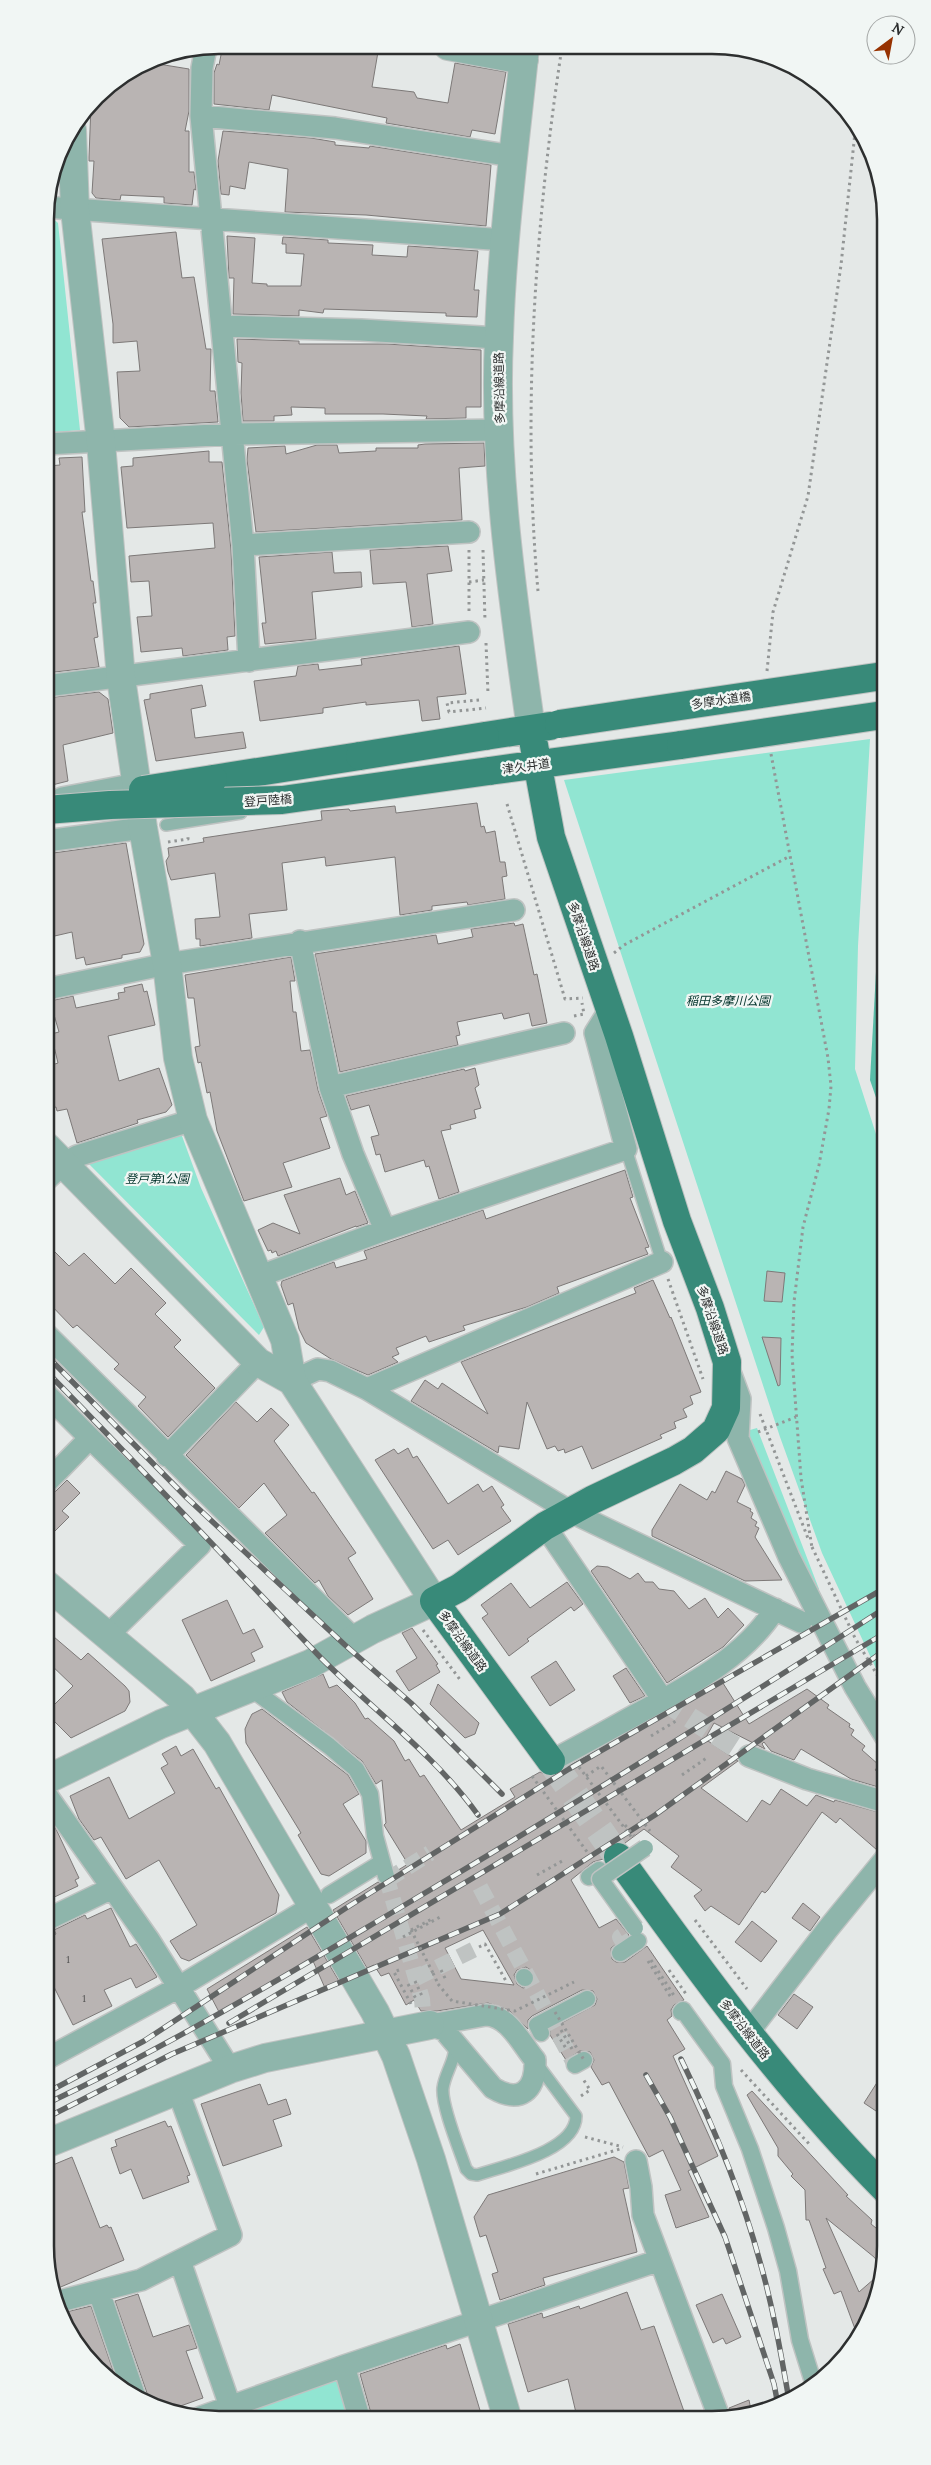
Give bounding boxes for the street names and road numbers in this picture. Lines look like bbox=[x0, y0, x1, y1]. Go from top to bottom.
street label: 多摩沿線道路 bbox=[491, 352, 507, 424]
street label: 多摩水道橋 bbox=[690, 688, 752, 712]
street label: 津久井道 bbox=[501, 755, 551, 777]
street label: 登戸陸橋 bbox=[244, 791, 292, 809]
street label: 多摩沿線道路 bbox=[565, 900, 603, 972]
street label: 多摩沿線道路 bbox=[694, 1284, 732, 1356]
street label: 多摩沿線道路 bbox=[436, 1607, 490, 1675]
street label: 多摩沿線道路 bbox=[717, 1996, 773, 2062]

